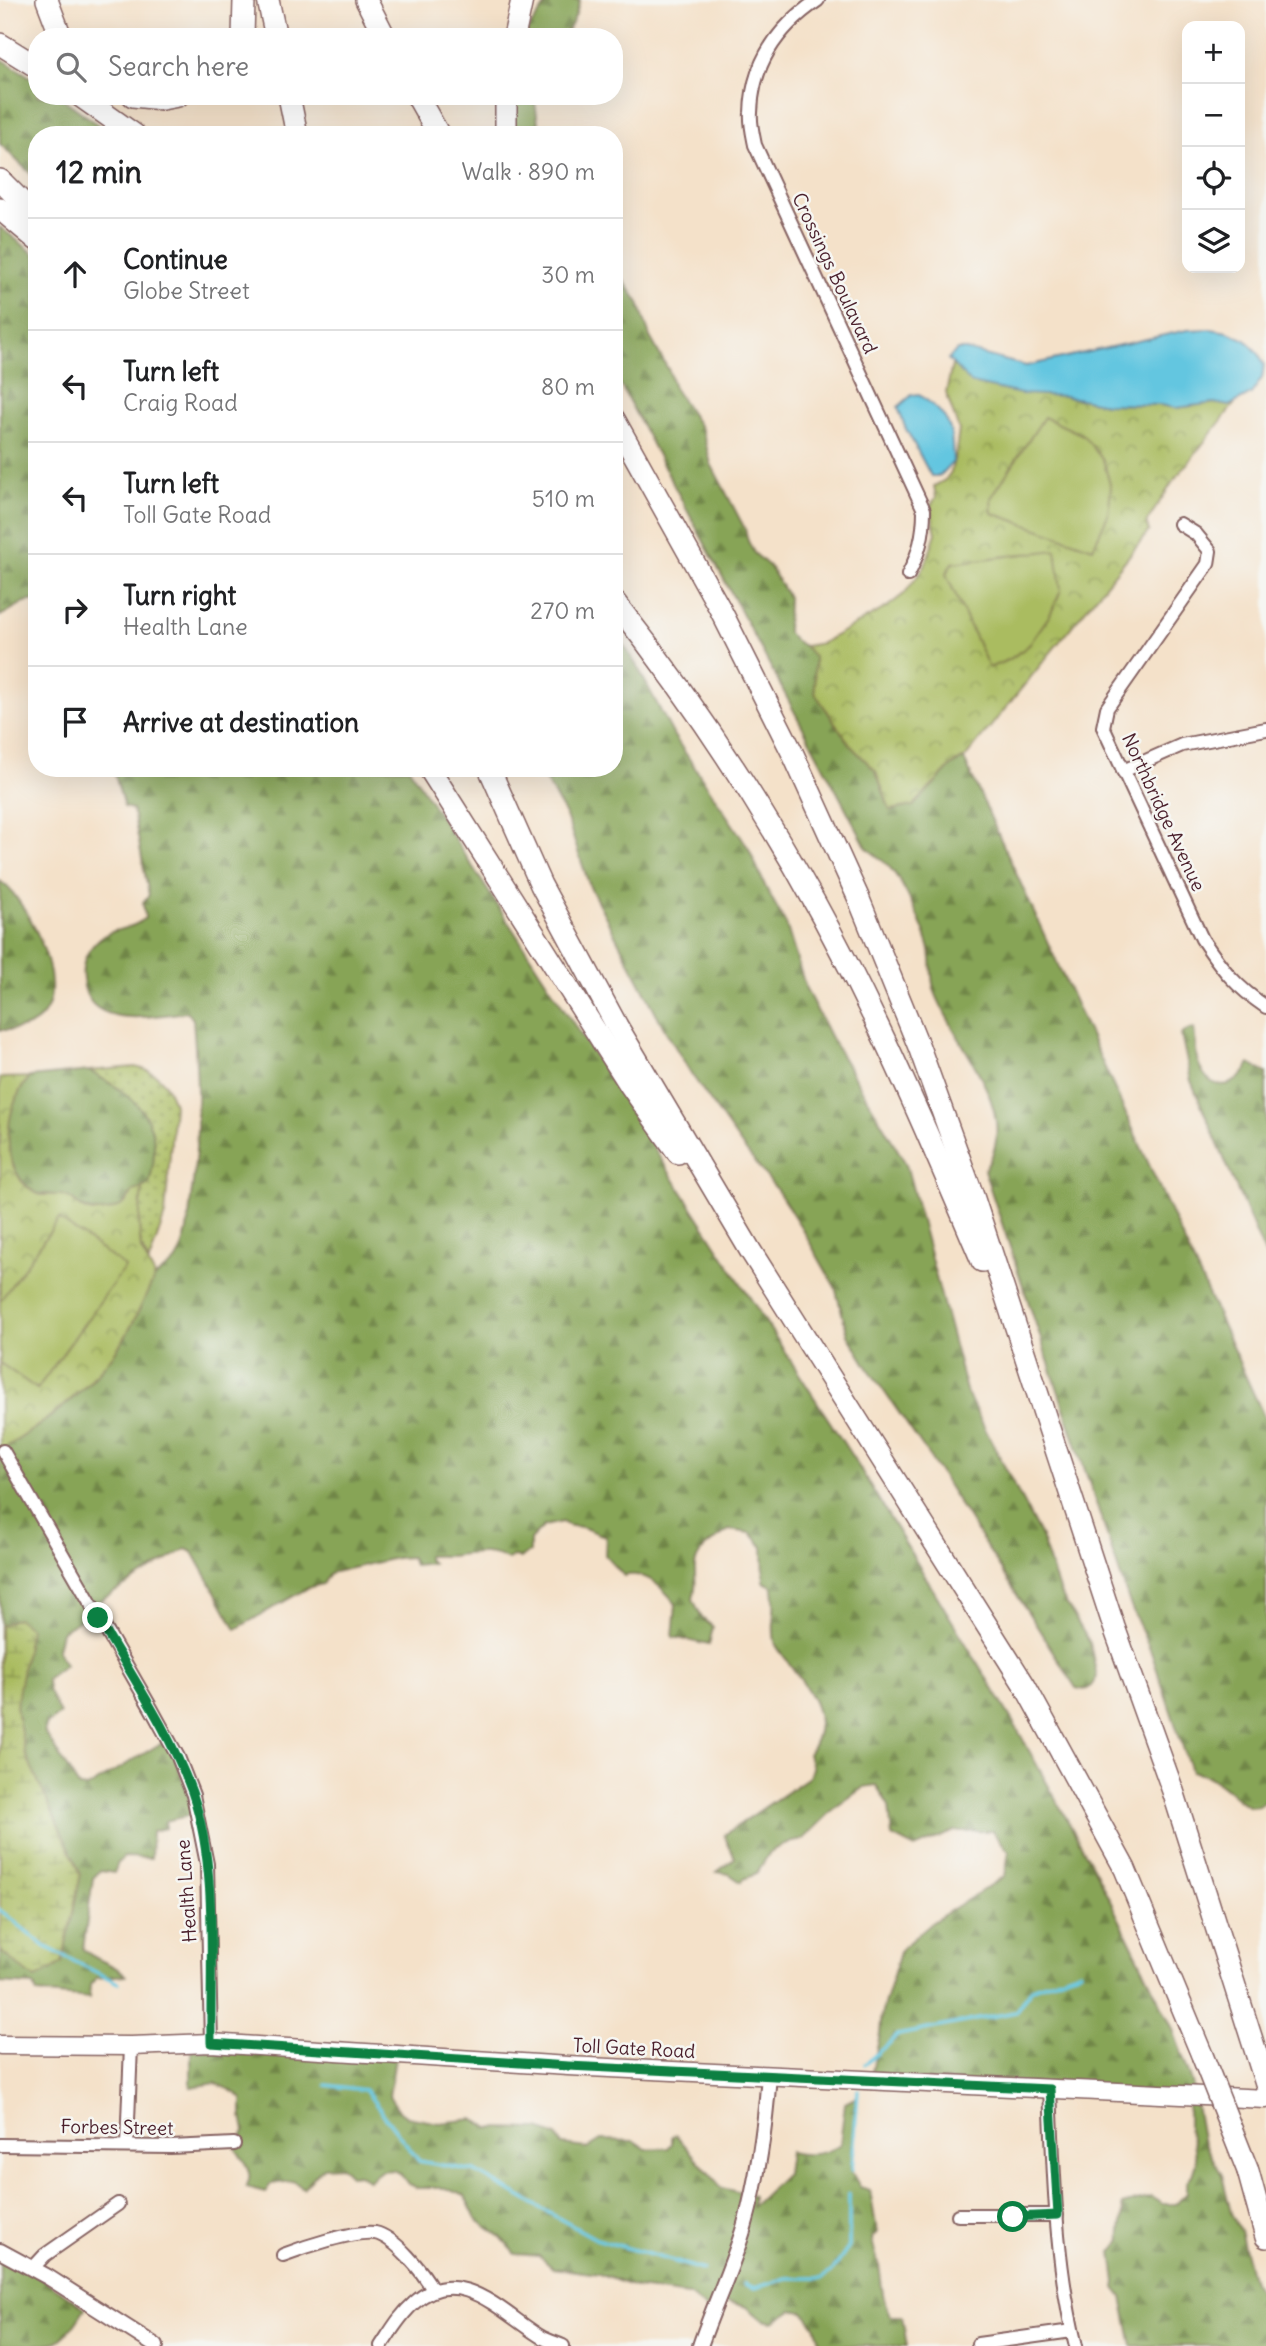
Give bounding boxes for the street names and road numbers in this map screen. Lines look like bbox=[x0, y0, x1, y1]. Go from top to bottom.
street label: Crossings Boulavard bbox=[787, 189, 883, 357]
street label: Northbridge Avenue bbox=[1117, 729, 1211, 895]
street label: Health Lane bbox=[170, 1839, 202, 1943]
street label: Toll Gate Road bbox=[572, 2033, 696, 2063]
street label: Forbes Street bbox=[60, 2114, 174, 2140]

